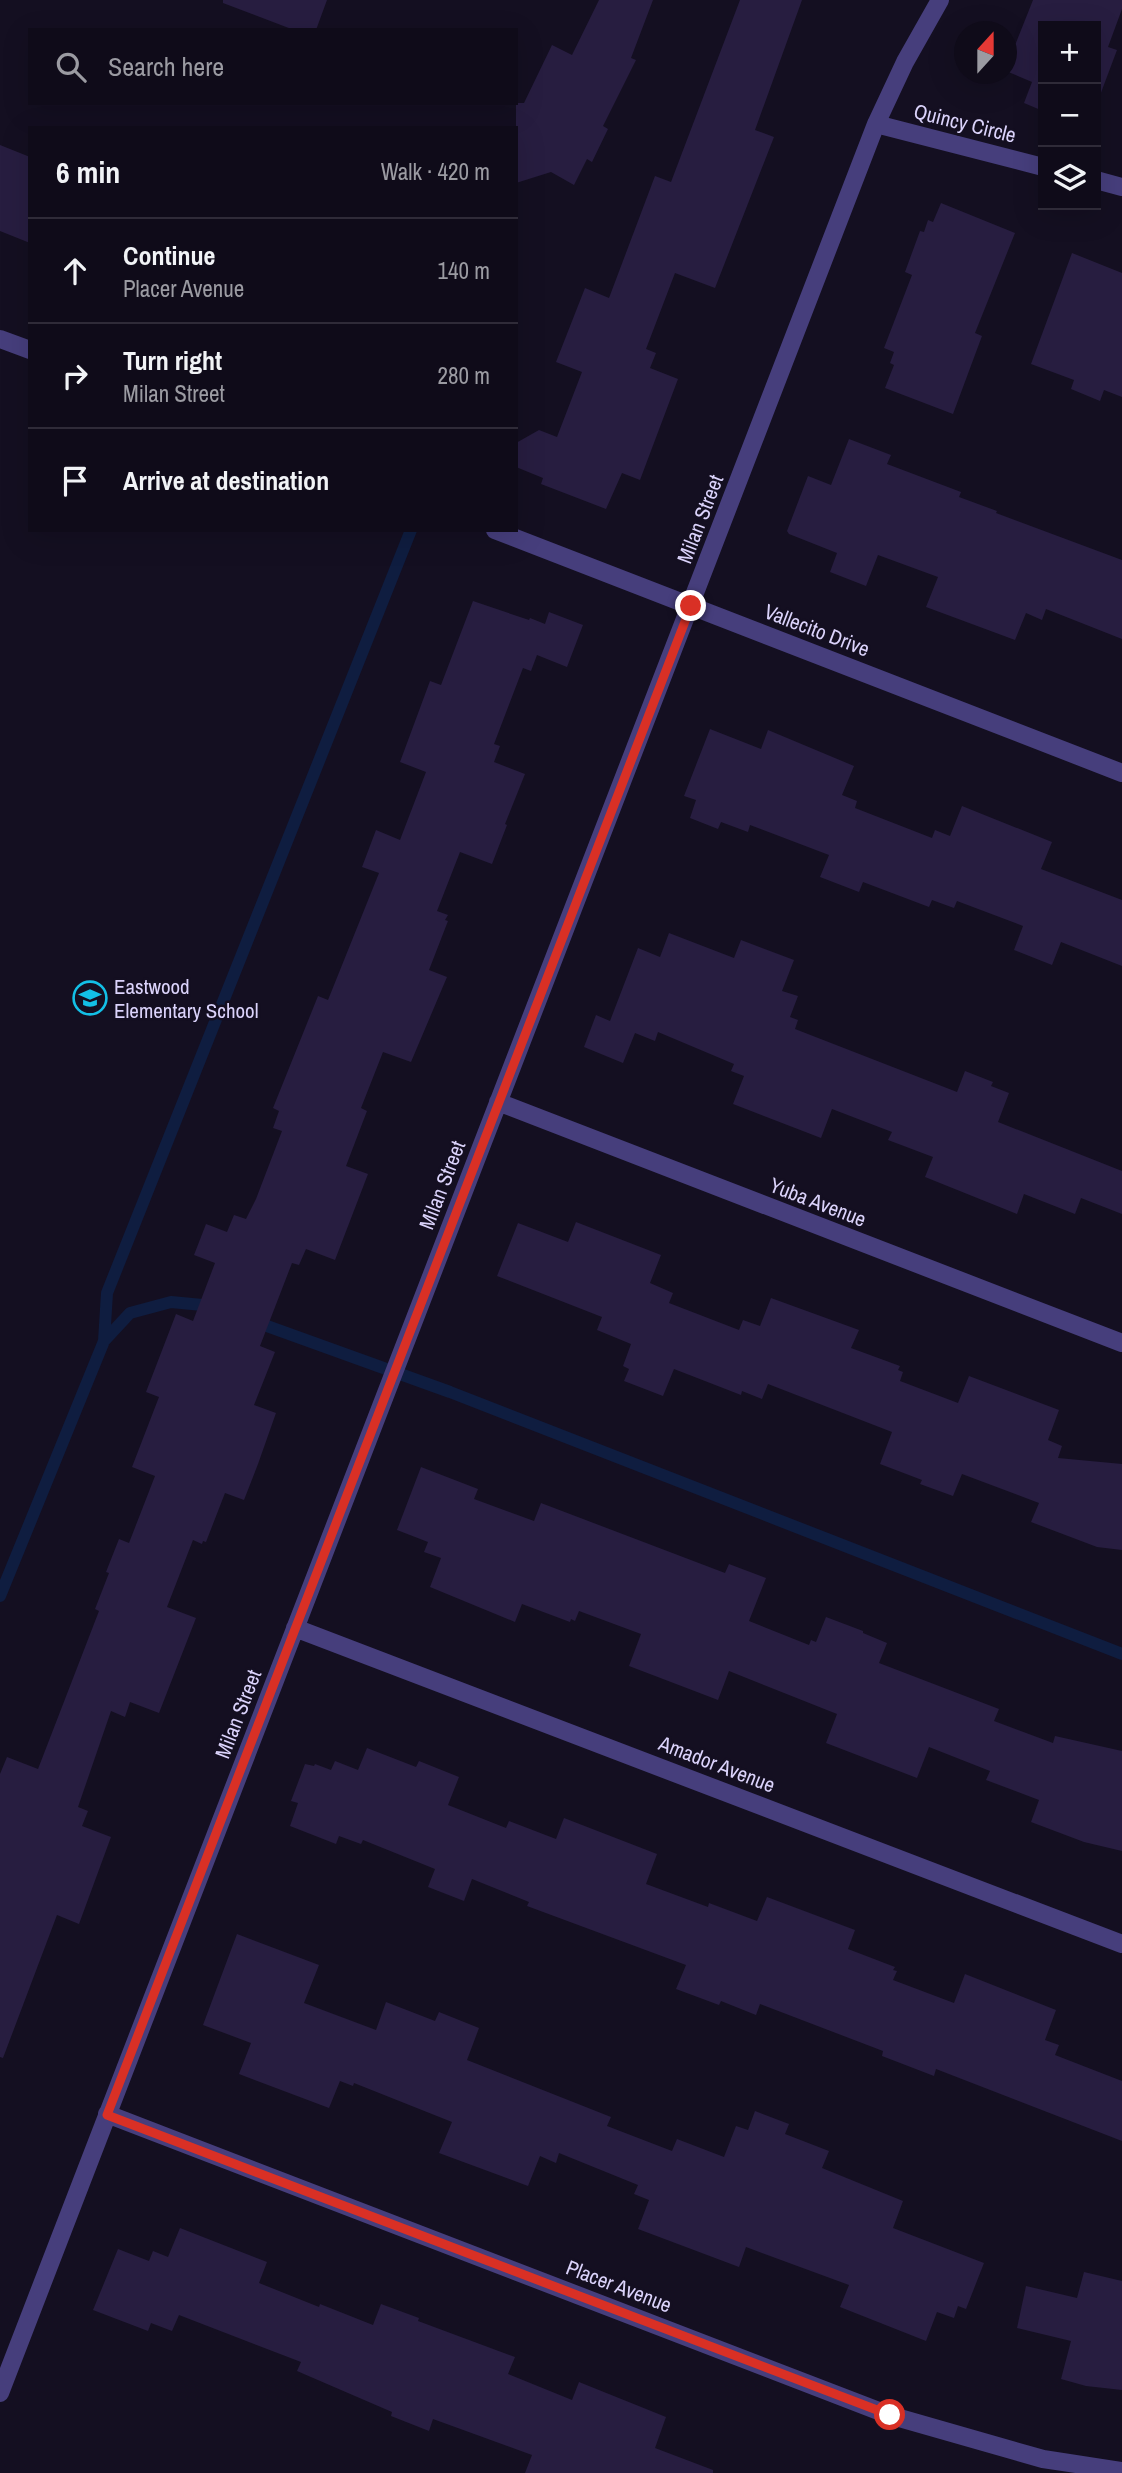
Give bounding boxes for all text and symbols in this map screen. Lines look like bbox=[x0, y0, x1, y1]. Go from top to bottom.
north arrow bbox=[954, 21, 1017, 84]
map controls bbox=[1038, 21, 1101, 210]
button: + bbox=[1038, 21, 1101, 84]
search box bbox=[28, 28, 518, 105]
icon: search bbox=[52, 48, 90, 86]
text: Search here bbox=[108, 49, 224, 84]
button: − bbox=[1038, 84, 1101, 147]
street label: Quincy Circle bbox=[911, 96, 1019, 150]
button: layers bbox=[1038, 147, 1101, 210]
text: 6 min bbox=[56, 152, 120, 192]
text: Walk · 420 m bbox=[381, 156, 490, 187]
text: Continue bbox=[123, 238, 215, 273]
icon: ahead bbox=[56, 252, 94, 290]
text: 140 m bbox=[438, 255, 490, 286]
text: Placer Avenue bbox=[123, 273, 244, 304]
text: Turn right bbox=[123, 343, 222, 378]
icon: right bbox=[56, 357, 94, 395]
text: 280 m bbox=[438, 360, 490, 391]
text: Milan Street bbox=[123, 378, 225, 409]
icon: arrive bbox=[56, 462, 94, 500]
text: Arrive at destination bbox=[123, 463, 329, 498]
street label: Milan Street bbox=[670, 470, 730, 568]
route end bbox=[675, 590, 706, 621]
street label: Vallecito Drive bbox=[760, 597, 874, 663]
place label: Eastwood Elementary School bbox=[114, 972, 259, 1025]
school or university icon: Eastwood Elementary School bbox=[71, 979, 109, 1017]
street label: Milan Street bbox=[412, 1136, 472, 1234]
street label: Yuba Avenue bbox=[766, 1170, 870, 1234]
street label: Milan Street bbox=[208, 1665, 268, 1763]
street label: Amador Avenue bbox=[654, 1728, 779, 1799]
street label: Placer Avenue bbox=[562, 2253, 676, 2319]
route start bbox=[874, 2399, 905, 2430]

